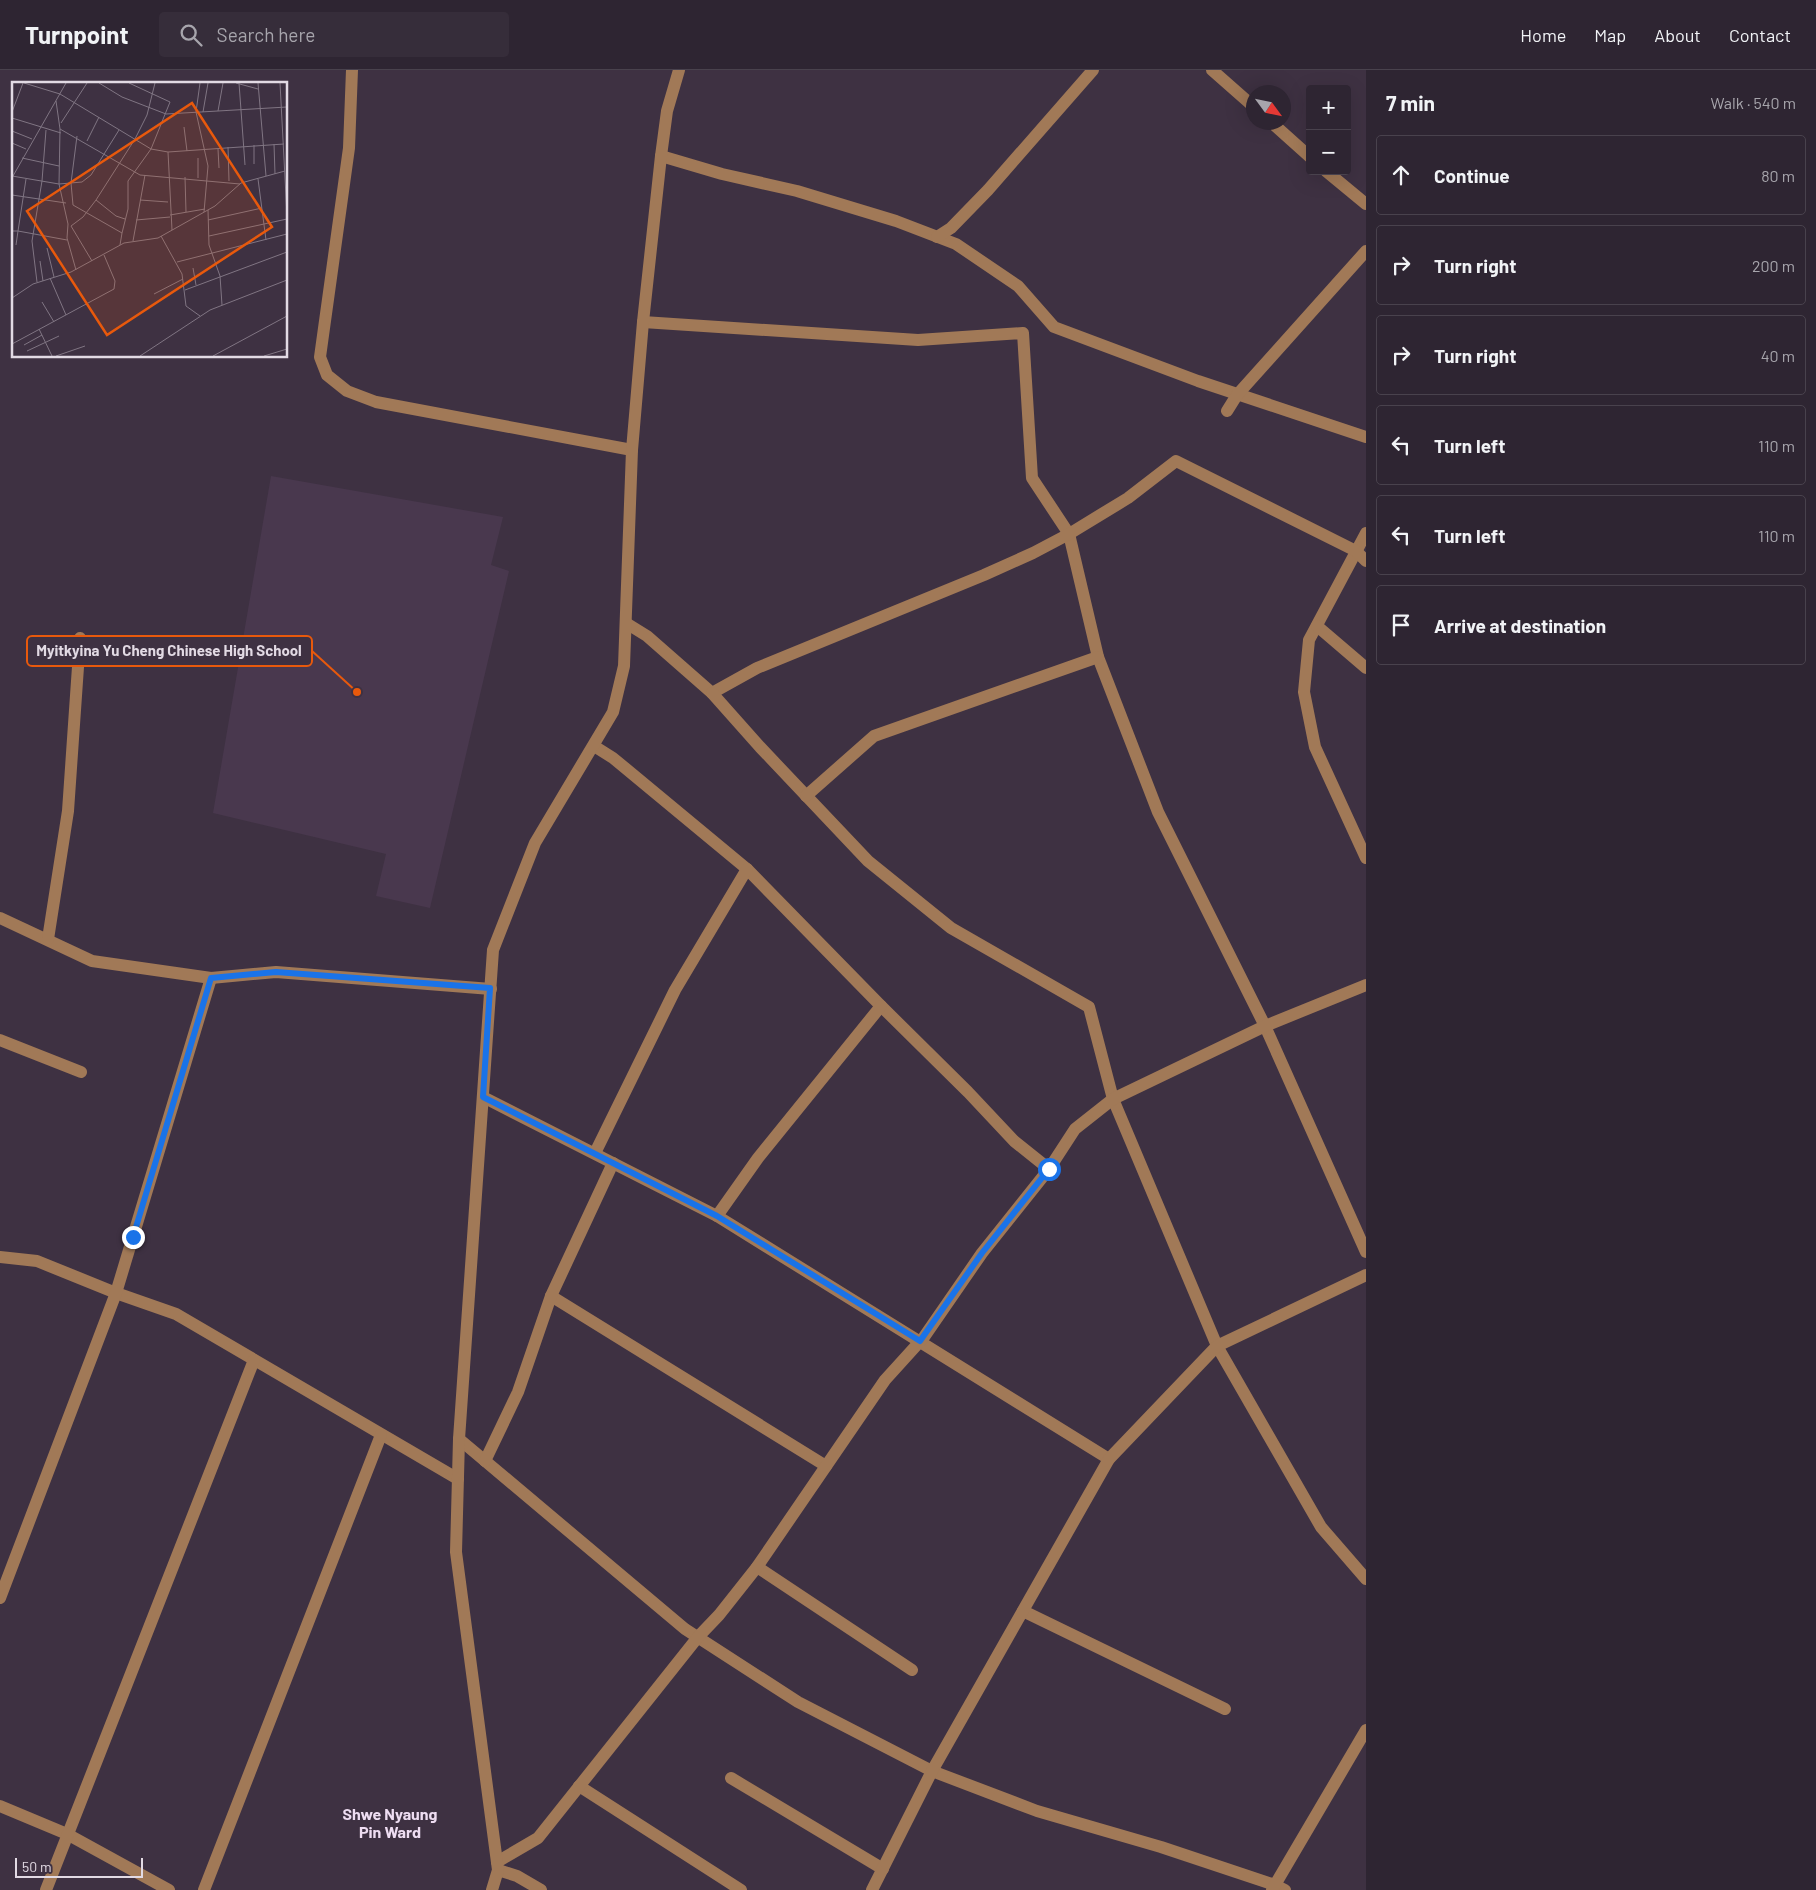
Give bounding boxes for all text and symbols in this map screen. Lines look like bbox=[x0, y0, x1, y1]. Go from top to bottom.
search box bbox=[159, 12, 509, 57]
text: Turnpoint bbox=[25, 20, 129, 49]
icon: search bbox=[177, 21, 205, 49]
text: Search here bbox=[217, 23, 315, 46]
text: Home bbox=[1520, 24, 1566, 46]
text: Map bbox=[1594, 24, 1626, 46]
text: About bbox=[1654, 24, 1701, 46]
text: Contact bbox=[1729, 24, 1791, 46]
inset map bbox=[12, 82, 288, 358]
north arrow bbox=[1246, 85, 1291, 130]
map controls bbox=[1306, 85, 1351, 175]
button: + bbox=[1306, 85, 1351, 130]
text: 7 min bbox=[1386, 90, 1435, 115]
text: Walk · 540 m bbox=[1711, 93, 1796, 112]
button: − bbox=[1306, 130, 1351, 175]
icon: ahead bbox=[1387, 161, 1415, 189]
text: Continue bbox=[1434, 164, 1510, 187]
text: 80 m bbox=[1761, 166, 1795, 185]
icon: right bbox=[1387, 251, 1415, 279]
text: Turn right bbox=[1434, 254, 1516, 277]
text: 200 m bbox=[1752, 256, 1795, 275]
icon: right bbox=[1387, 341, 1415, 369]
text: Turn right bbox=[1434, 344, 1516, 367]
text: 40 m bbox=[1761, 346, 1795, 365]
icon: left bbox=[1387, 431, 1415, 459]
text: Turn left bbox=[1434, 434, 1505, 457]
text: 110 m bbox=[1758, 436, 1795, 455]
icon: left bbox=[1387, 521, 1415, 549]
text: Turn left bbox=[1434, 524, 1505, 547]
text: 110 m bbox=[1758, 526, 1795, 545]
icon: arrive bbox=[1387, 611, 1415, 639]
text: Arrive at destination bbox=[1434, 614, 1606, 637]
callout: Myitkyina Yu Cheng Chinese High School bbox=[27, 636, 312, 666]
text: Myitkyina Yu Cheng Chinese High School bbox=[36, 641, 302, 659]
route start bbox=[1038, 1158, 1061, 1181]
route end bbox=[122, 1226, 145, 1249]
district label: Shwe Nyaung Pin Ward bbox=[343, 1804, 438, 1841]
scale bar bbox=[15, 1855, 142, 1878]
text: 50 m bbox=[22, 1858, 51, 1875]

